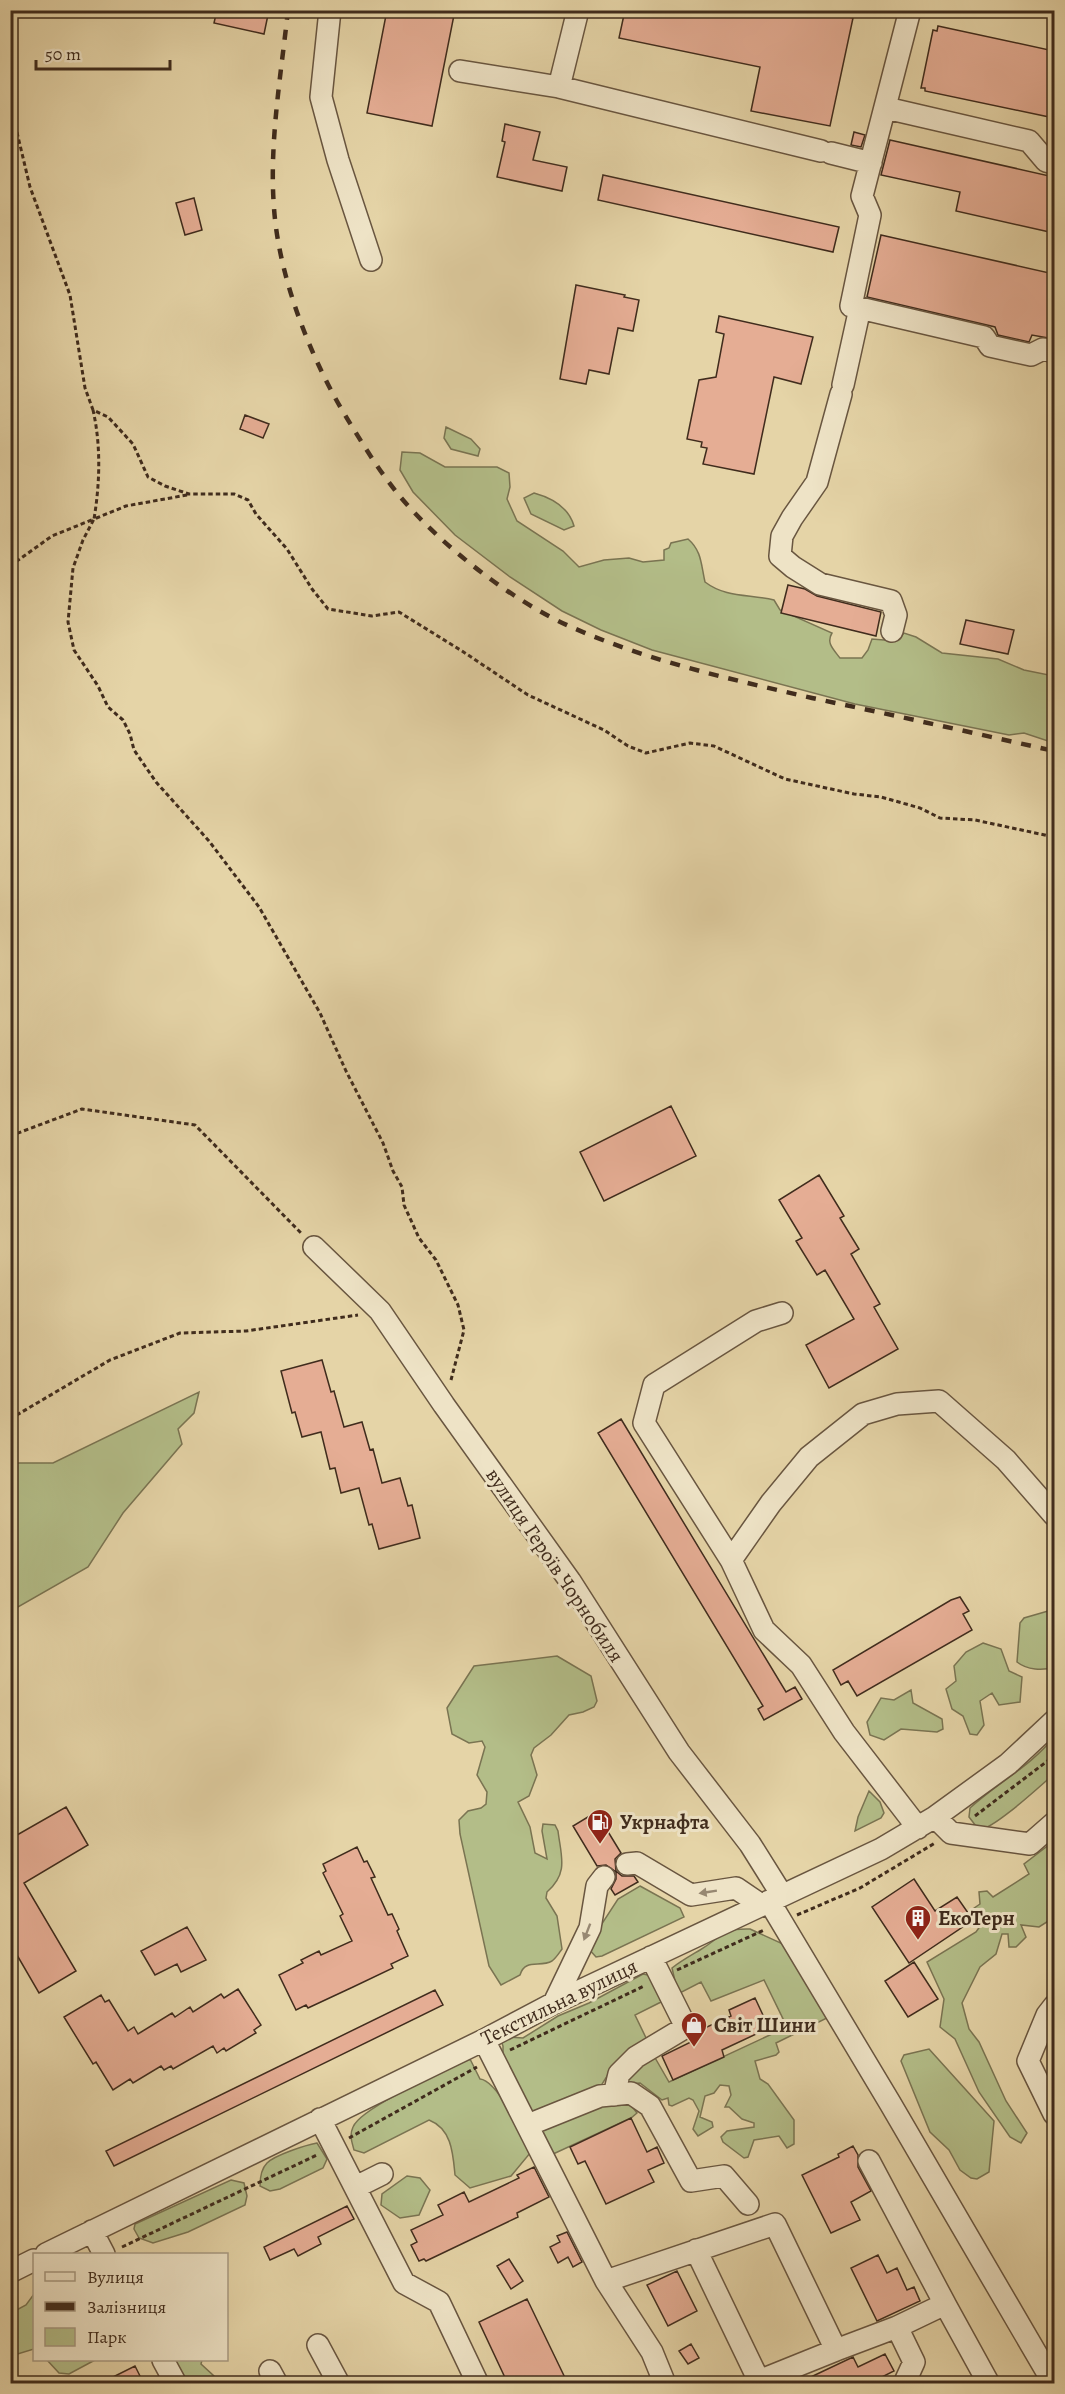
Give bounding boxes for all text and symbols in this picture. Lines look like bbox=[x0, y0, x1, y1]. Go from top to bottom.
scale bar bbox=[36, 33, 170, 71]
text: 50 m bbox=[45, 42, 81, 66]
street label: вулиця Героїв Чорнобиля bbox=[479, 1462, 631, 1668]
fuel station icon: Укрнафта bbox=[585, 1807, 615, 1845]
place label: Укрнафта bbox=[620, 1808, 710, 1836]
one-way arrow bbox=[699, 1888, 718, 1897]
building icon: ЕкоТерн bbox=[903, 1903, 933, 1941]
place label: ЕкоТерн bbox=[938, 1904, 1015, 1932]
one-way arrow bbox=[582, 1923, 592, 1941]
street label: Текстильна вулиця bbox=[476, 1952, 642, 2052]
shop icon: Світ Шини bbox=[679, 2010, 709, 2048]
place label: Світ Шини bbox=[714, 2011, 816, 2039]
legend bbox=[33, 2253, 228, 2361]
text: Вулиця bbox=[87, 2265, 144, 2289]
text: Залізниця bbox=[87, 2295, 166, 2319]
text: Парк bbox=[87, 2325, 127, 2349]

